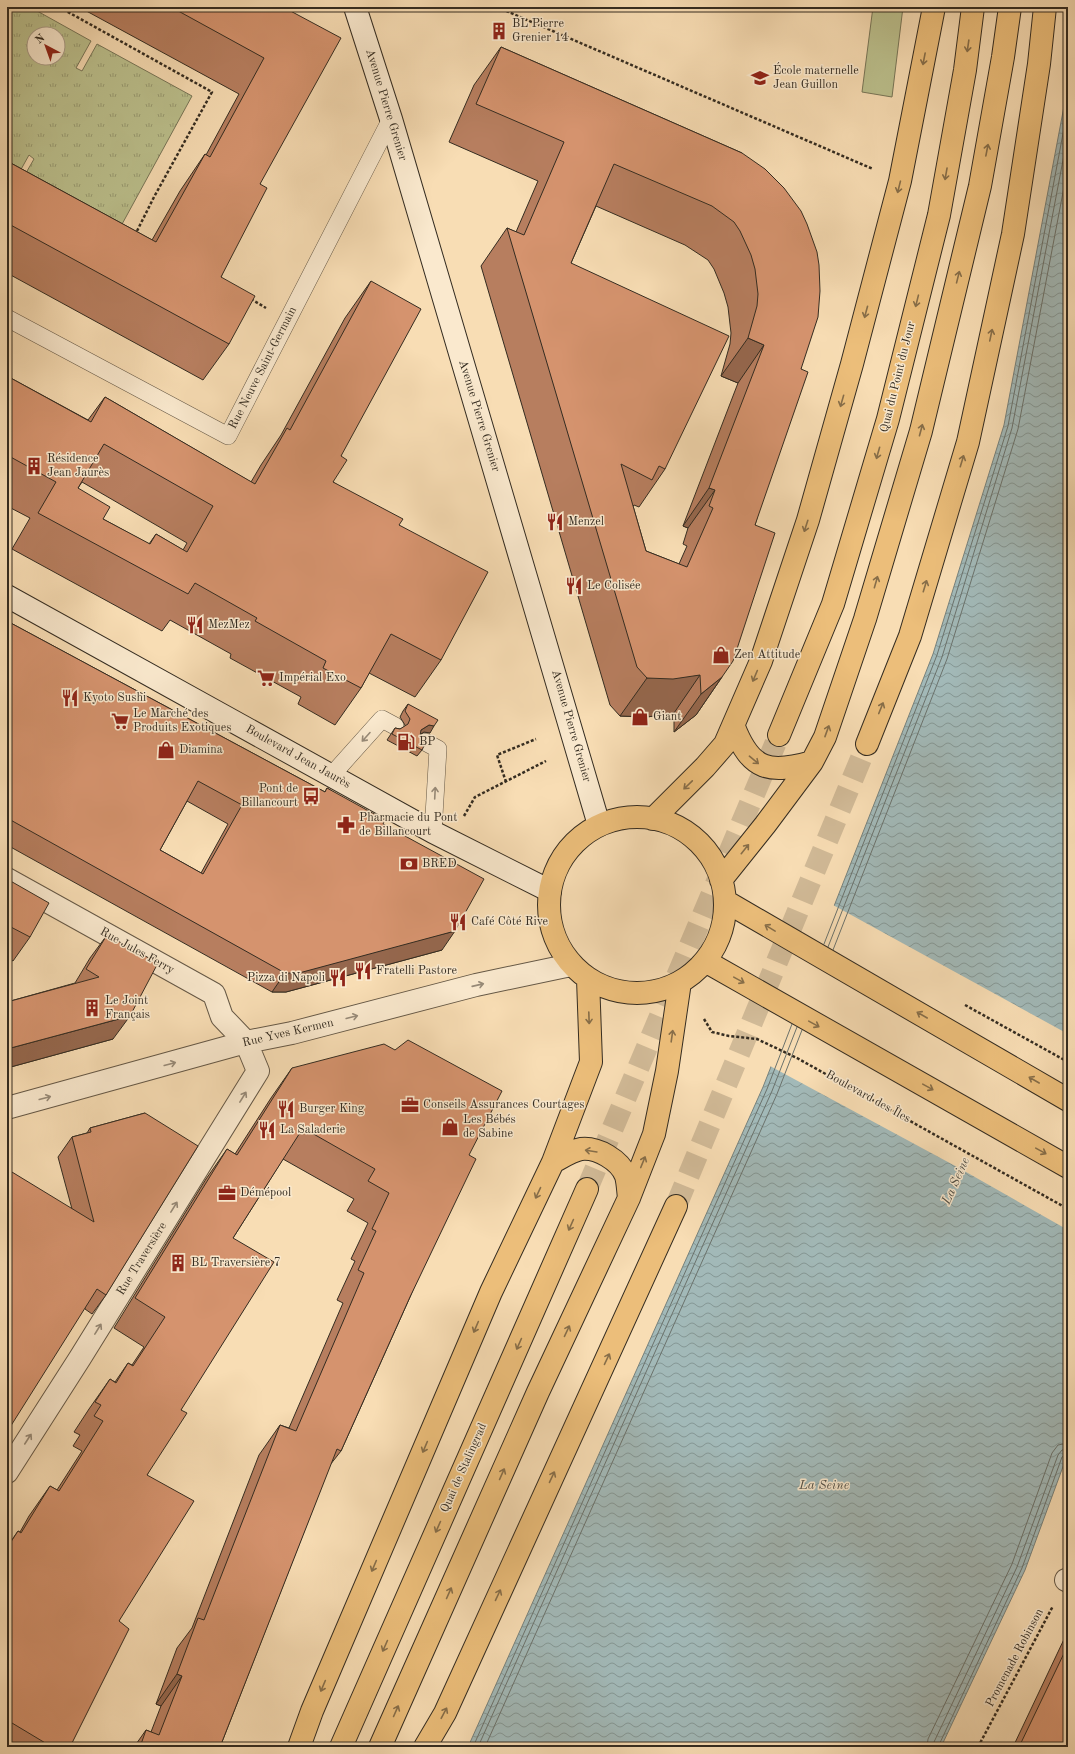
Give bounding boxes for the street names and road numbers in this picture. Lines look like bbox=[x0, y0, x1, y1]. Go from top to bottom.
street label: Avenue Pierre Grenier bbox=[363, 48, 409, 162]
street label: Rue Neuve Saint-Germain bbox=[227, 304, 299, 431]
street label: Quai du Point du Jour bbox=[878, 320, 918, 434]
street label: Avenue Pierre Grenier bbox=[456, 359, 502, 473]
street label: Avenue Pierre Grenier bbox=[549, 668, 593, 784]
street label: Boulevard Jean Jaurès bbox=[243, 723, 353, 791]
street label: Rue Jules Ferry bbox=[98, 926, 177, 977]
street label: Rue Yves Kermen bbox=[241, 1017, 335, 1049]
street label: Boulevard des Îles bbox=[824, 1066, 914, 1125]
street label: Rue Traversière bbox=[115, 1220, 169, 1298]
street label: Quai de Stalingrad bbox=[439, 1421, 489, 1515]
street label: Promenade Robinson bbox=[984, 1606, 1046, 1709]

